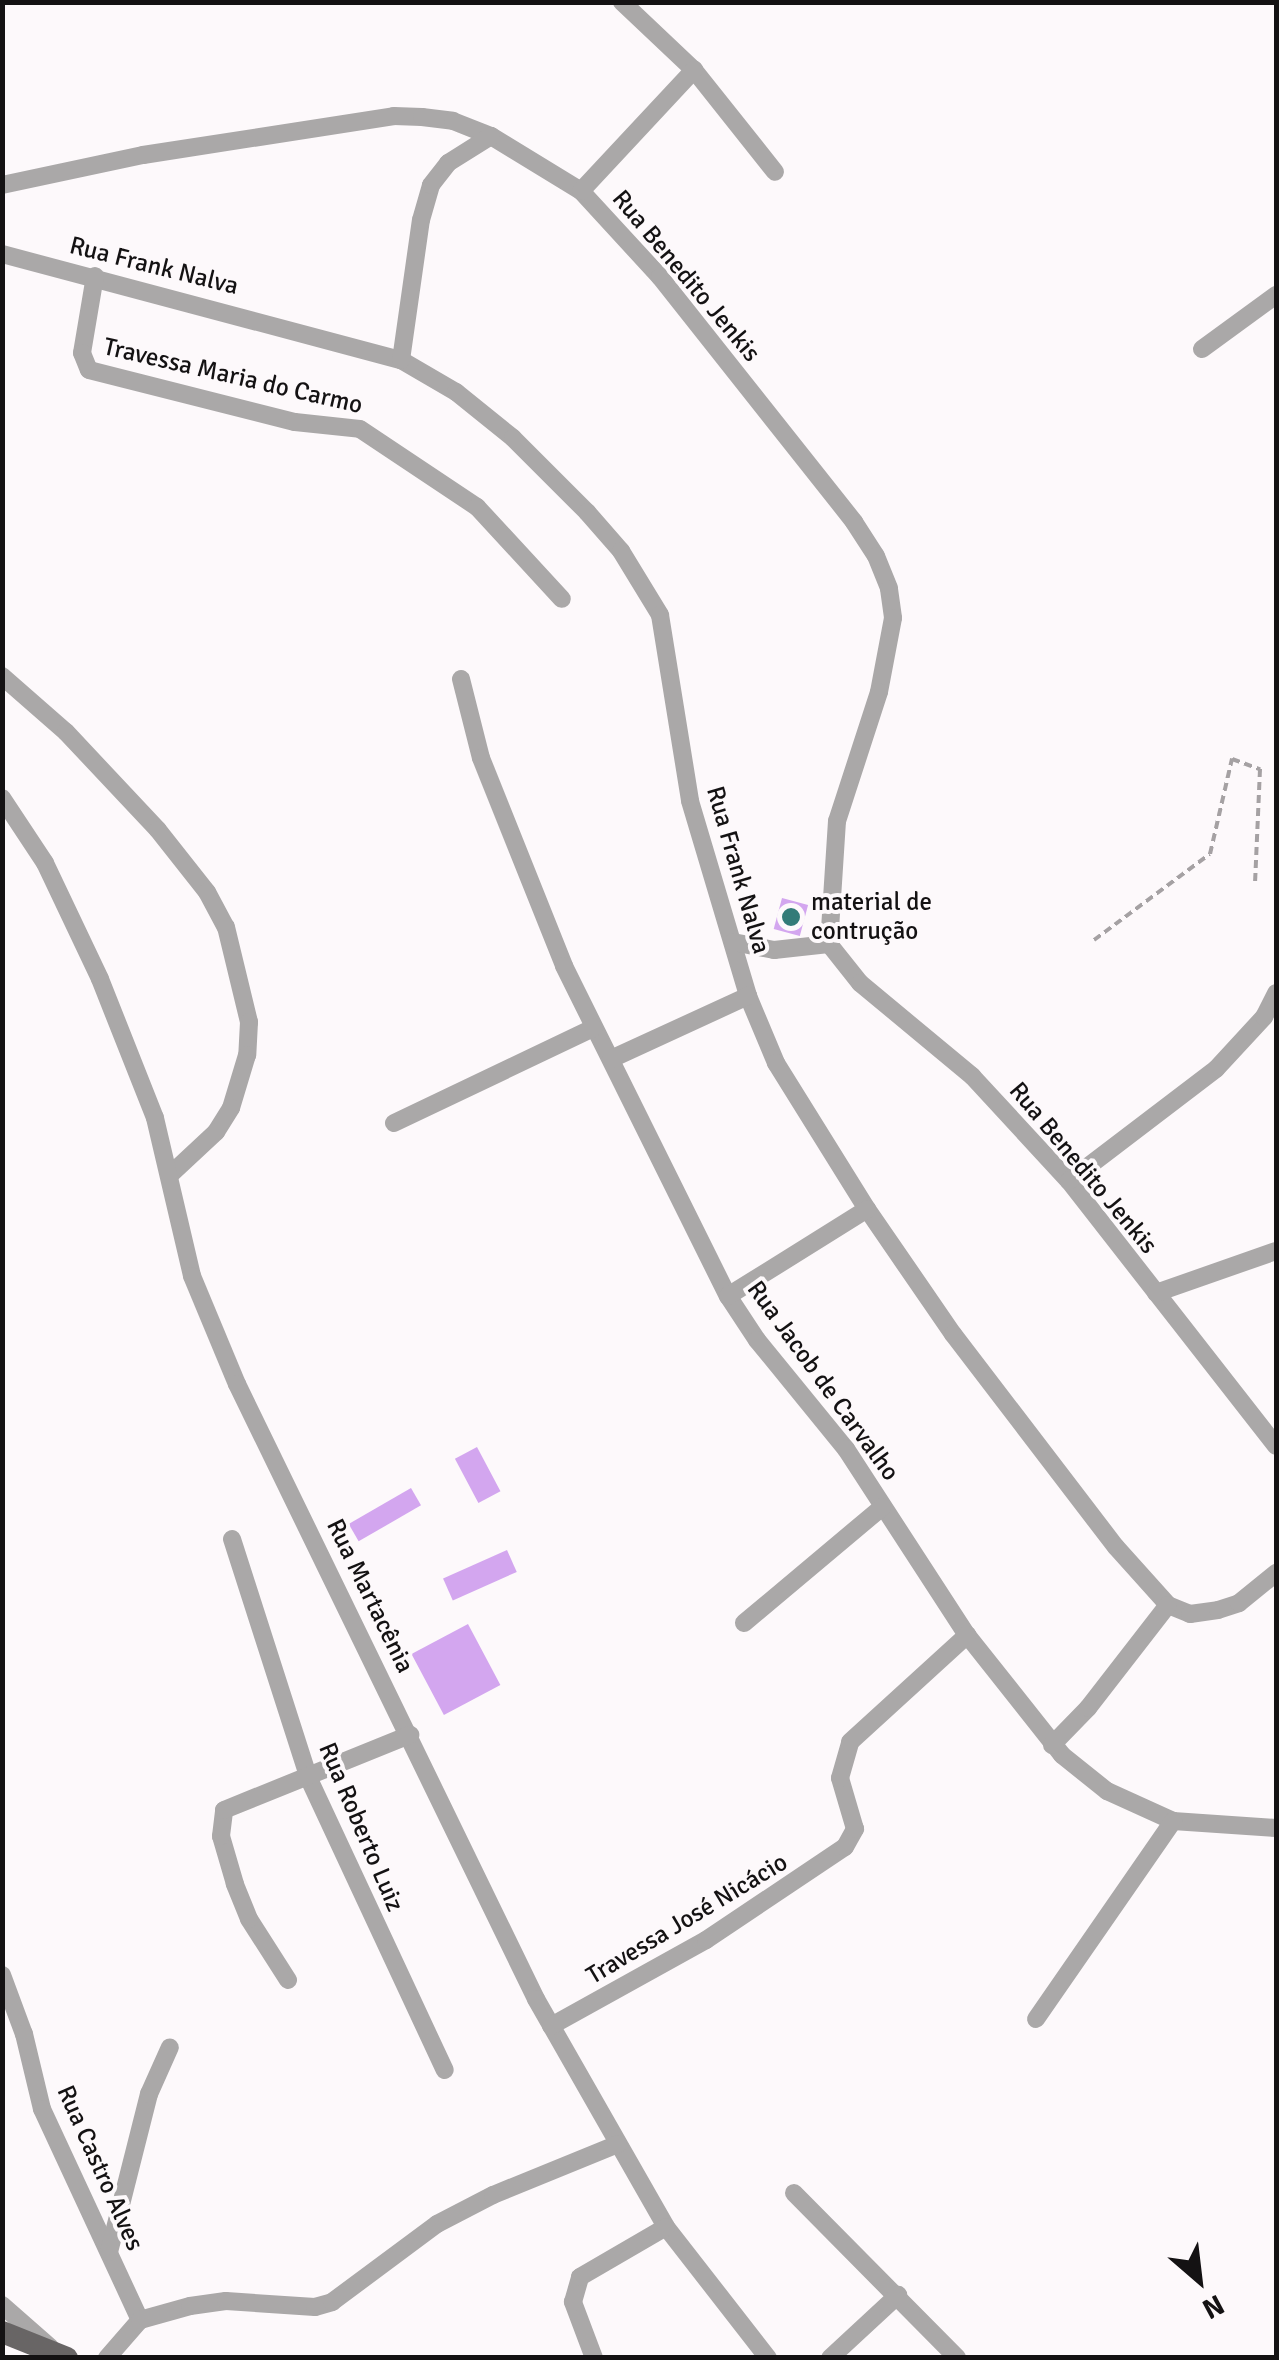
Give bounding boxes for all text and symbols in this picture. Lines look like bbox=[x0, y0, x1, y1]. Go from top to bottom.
street label: Rua Benedito Jenkis bbox=[606, 184, 766, 368]
street label: Rua Frank Nalva bbox=[66, 231, 242, 301]
street label: Travessa Maria do Carmo bbox=[101, 332, 365, 420]
street label: Rua Frank Nalva bbox=[700, 783, 776, 957]
place label: material de contrução bbox=[811, 888, 932, 947]
marker: material de contrução bbox=[780, 906, 802, 928]
street label: Rua Benedito Jenkis bbox=[1003, 1076, 1163, 1260]
street label: Rua Jacob de Carvalho bbox=[740, 1275, 906, 1487]
street label: Rua Martacênia bbox=[320, 1514, 420, 1678]
street label: Rua Roberto Luiz bbox=[312, 1738, 410, 1916]
street label: Travessa José Nicácio bbox=[581, 1847, 793, 1991]
street label: Rua Castro Alves bbox=[50, 2081, 150, 2255]
north arrow bbox=[1149, 2230, 1249, 2330]
text: N bbox=[1197, 2287, 1230, 2326]

